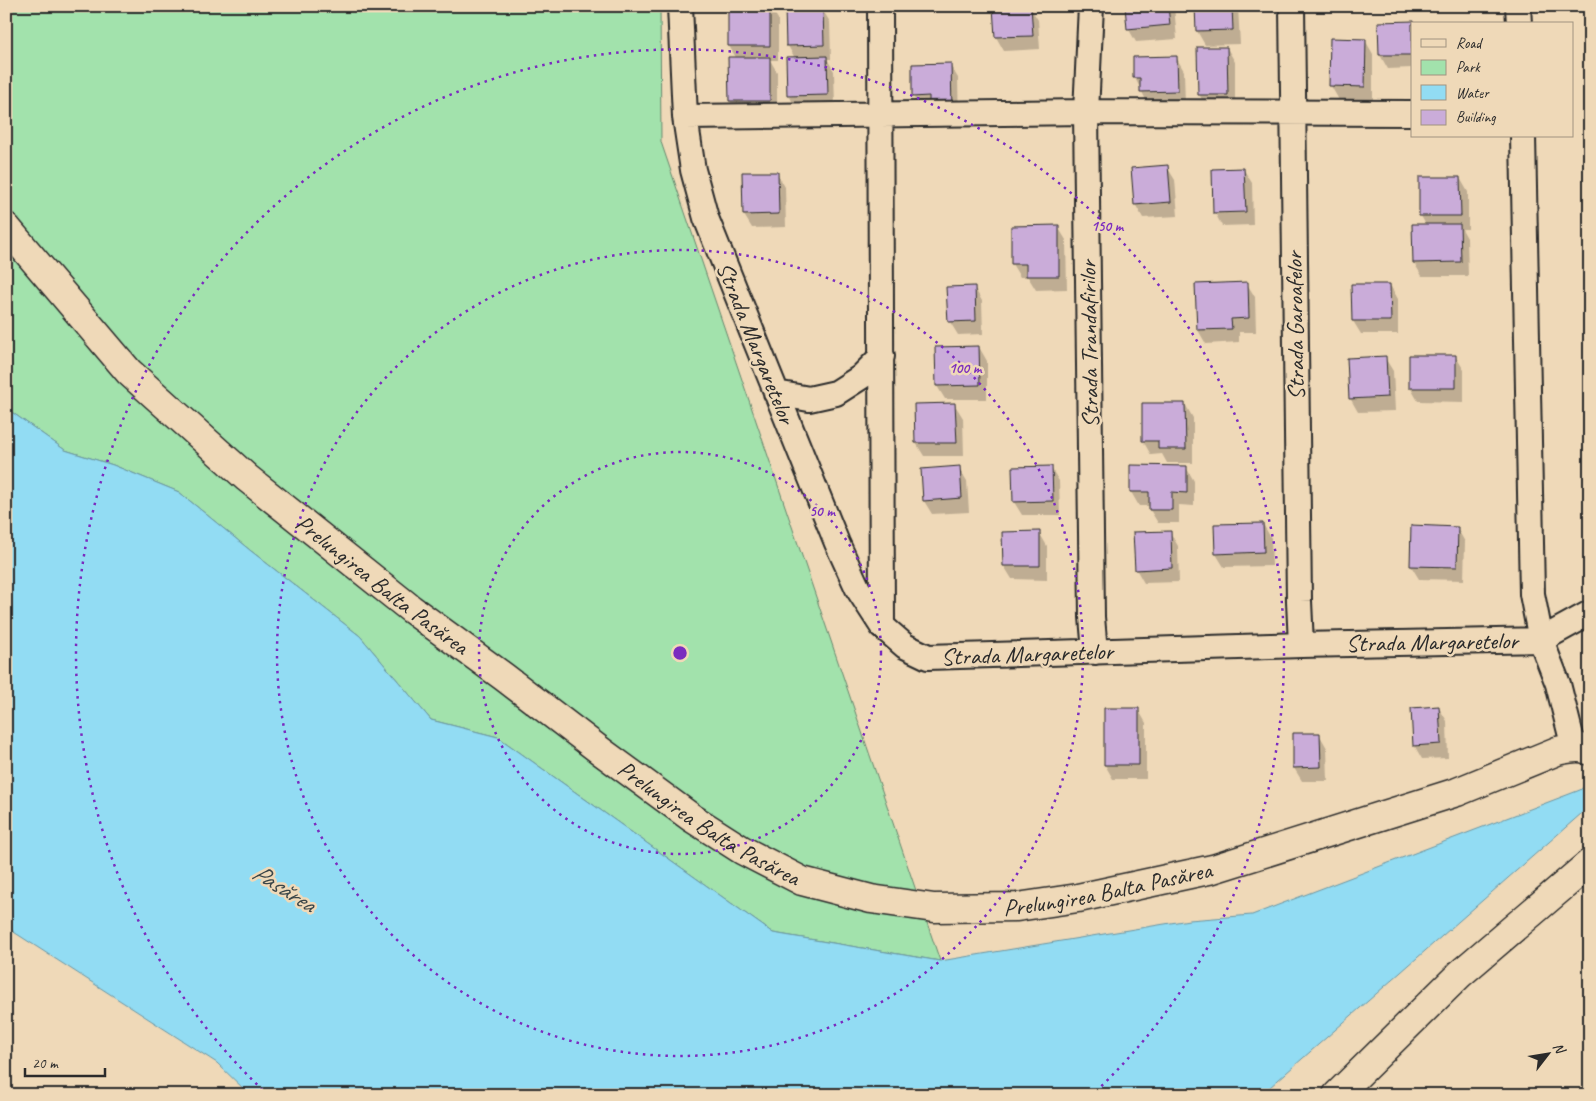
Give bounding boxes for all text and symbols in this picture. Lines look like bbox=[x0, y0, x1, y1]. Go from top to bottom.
legend bbox=[1411, 22, 1574, 138]
text: Road bbox=[1456, 34, 1483, 53]
text: Park bbox=[1456, 58, 1481, 77]
text: Water bbox=[1456, 84, 1490, 103]
text: Building bbox=[1456, 108, 1496, 127]
text: 150 m bbox=[1091, 217, 1125, 236]
street label: Strada Garoafelor bbox=[1279, 249, 1311, 400]
street label: Strada Margaretelor bbox=[710, 258, 803, 431]
street label: Strada Trandafirilor bbox=[1072, 258, 1105, 428]
text: 100 m bbox=[949, 359, 983, 378]
text: 50 m bbox=[809, 502, 836, 521]
street label: Prelungirea Balta Pasărea bbox=[290, 508, 476, 662]
street label: Strada Margaretelor bbox=[1346, 625, 1521, 659]
street label: Strada Margaretelor bbox=[940, 636, 1116, 672]
centre of rings bbox=[671, 644, 689, 662]
street label: Prelungirea Balta Pasărea bbox=[612, 754, 806, 893]
street label: Prelungirea Balta Pasărea bbox=[1003, 854, 1216, 922]
water label: Pasărea bbox=[247, 856, 323, 921]
north arrow bbox=[1524, 1028, 1574, 1078]
text: N bbox=[1549, 1039, 1569, 1058]
scale bar bbox=[25, 1046, 105, 1078]
text: 20 m bbox=[32, 1054, 59, 1073]

